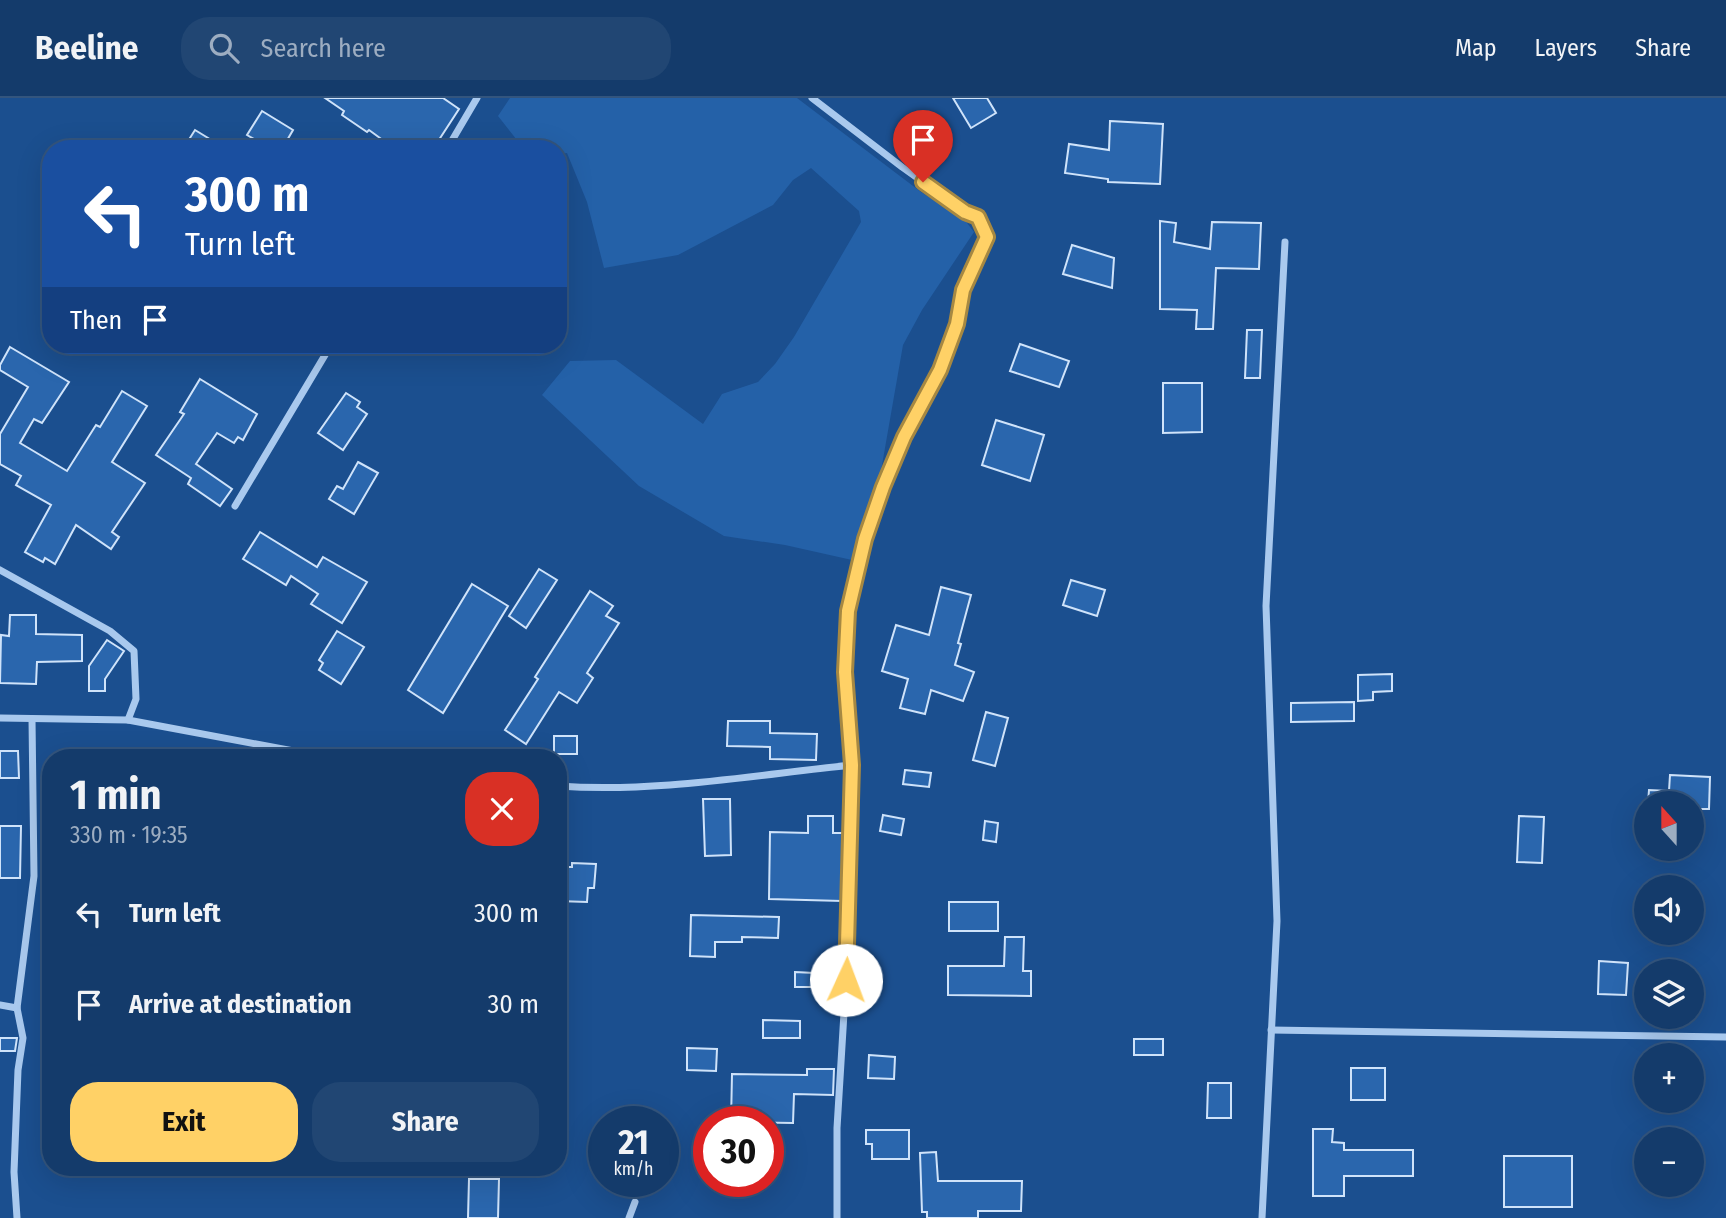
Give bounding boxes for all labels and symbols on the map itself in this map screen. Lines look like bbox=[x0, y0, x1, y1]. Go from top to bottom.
pin bbox=[893, 110, 953, 182]
north arrow bbox=[1634, 791, 1704, 861]
position arrow bbox=[809, 943, 883, 1017]
speed limit sign: 30 bbox=[693, 1106, 784, 1197]

